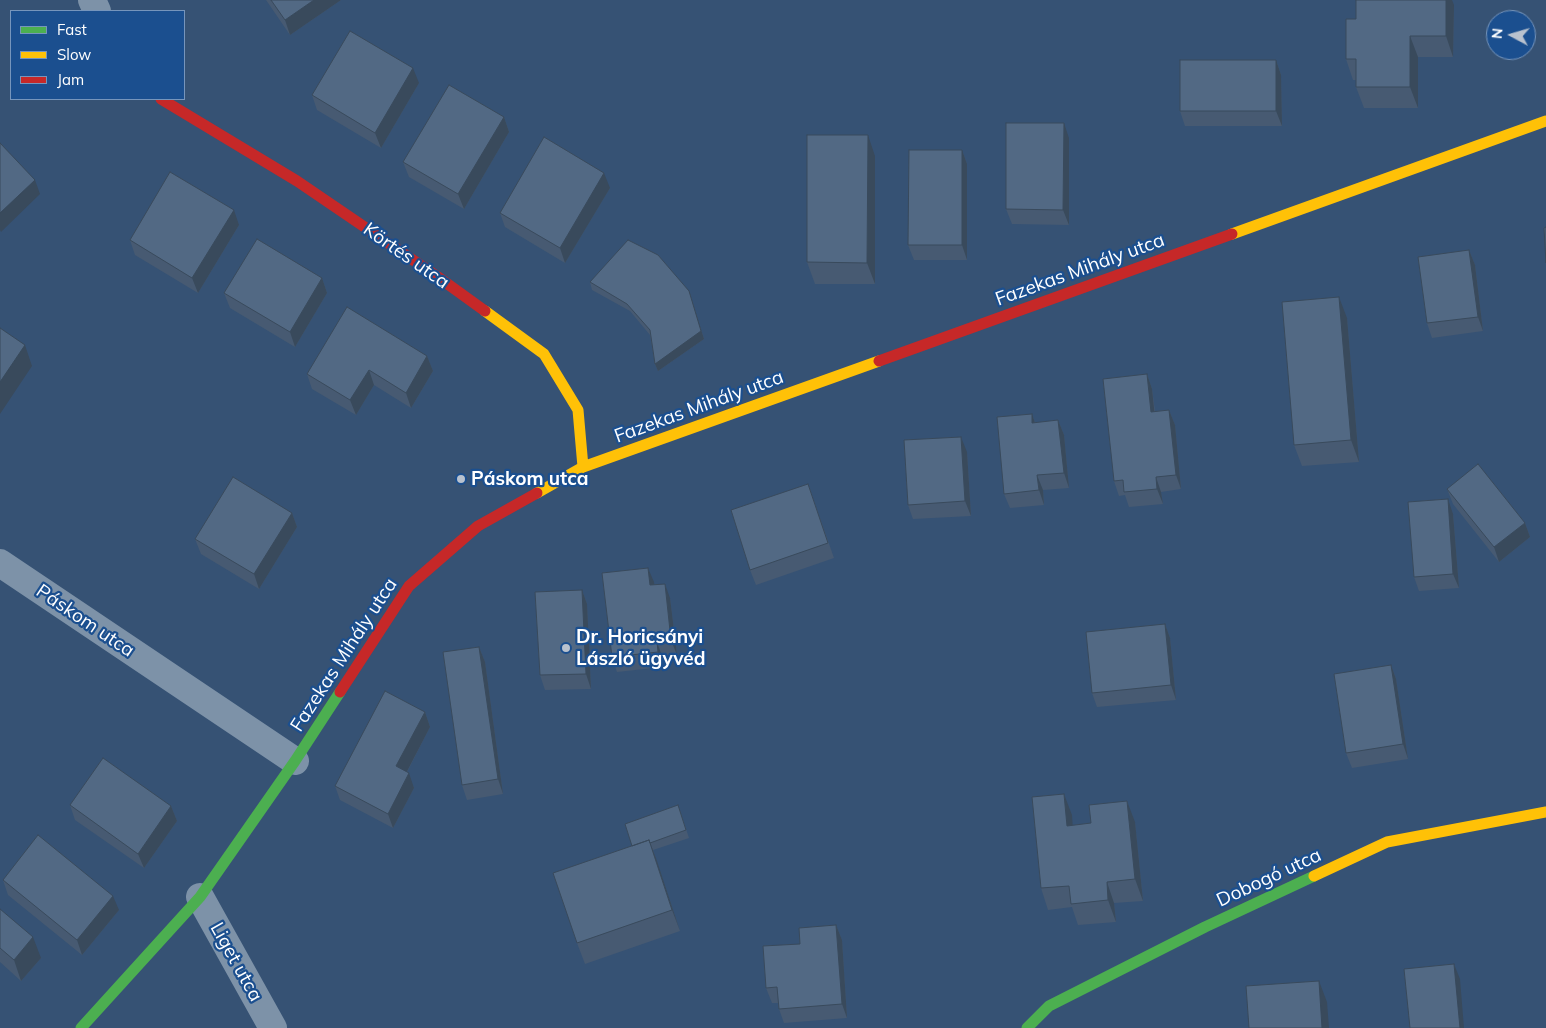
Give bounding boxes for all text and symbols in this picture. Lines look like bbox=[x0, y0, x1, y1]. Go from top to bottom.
legend bbox=[10, 10, 185, 100]
north arrow bbox=[1486, 10, 1536, 60]
text: Fast bbox=[57, 20, 87, 39]
text: N bbox=[1488, 27, 1507, 40]
text: Slow bbox=[57, 45, 91, 64]
text: Jam bbox=[57, 70, 84, 89]
street label: Körtés utca bbox=[359, 218, 453, 294]
street label: Fazekas Mihály utca bbox=[992, 229, 1168, 311]
street label: Fazekas Mihály utca bbox=[611, 366, 787, 448]
place label: Páskom utca bbox=[471, 468, 589, 490]
marker: Páskom utca bbox=[455, 473, 467, 485]
street label: Fazekas Mihály utca bbox=[286, 574, 402, 736]
street label: Páskom utca bbox=[32, 580, 138, 662]
place label: Dr. Horicsányi László ügyvéd bbox=[576, 626, 706, 670]
marker: Dr. Horicsányi László ügyvéd bbox=[560, 642, 572, 654]
street label: Dobogó utca bbox=[1213, 844, 1325, 912]
street label: Liget utca bbox=[205, 919, 267, 1005]

